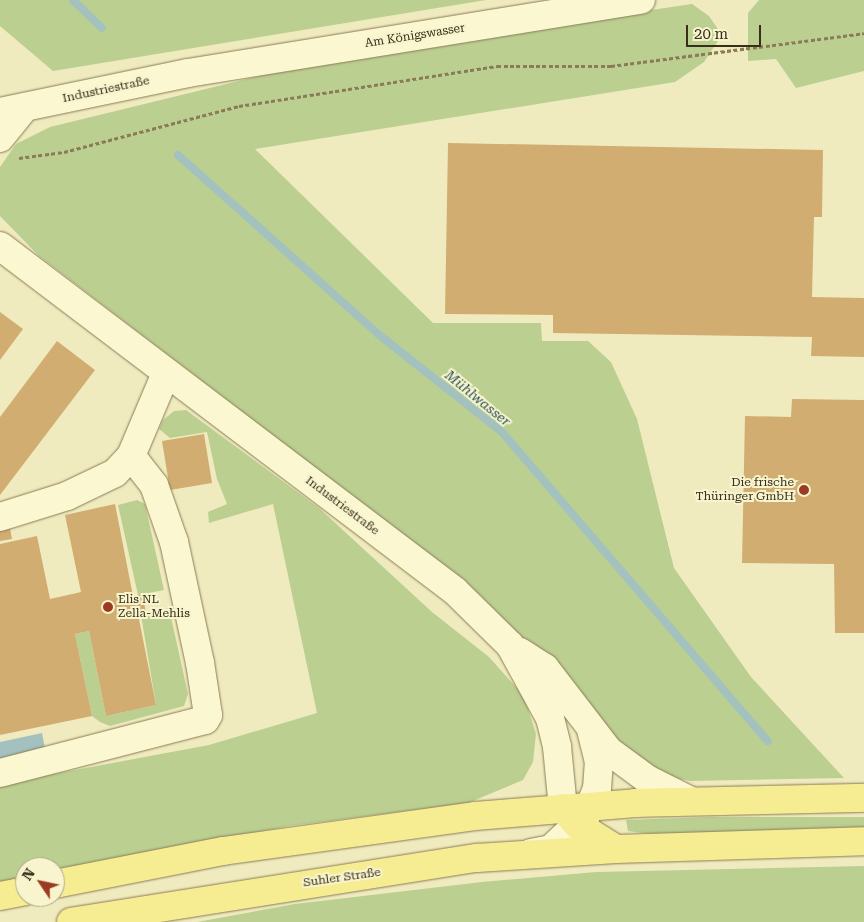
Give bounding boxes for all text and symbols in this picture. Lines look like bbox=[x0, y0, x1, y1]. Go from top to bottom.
scale bar bbox=[689, 15, 764, 47]
street label: Am Königswasser bbox=[364, 21, 466, 51]
text: 20 m bbox=[694, 25, 728, 43]
street label: Industriestraße bbox=[61, 74, 151, 106]
water label: Mühlwasser bbox=[442, 366, 514, 430]
street label: Industriestraße bbox=[302, 474, 382, 538]
place label: Die frische Thüringer GmbH bbox=[695, 476, 794, 504]
marker: Die frische Thüringer GmbH bbox=[798, 484, 810, 496]
place label: Elis NL Zella-Mehlis bbox=[118, 593, 190, 621]
marker: Elis NL Zella-Mehlis bbox=[102, 601, 114, 613]
north arrow bbox=[15, 857, 65, 907]
text: N bbox=[19, 865, 38, 883]
street label: Suhler Straße bbox=[302, 865, 382, 891]

